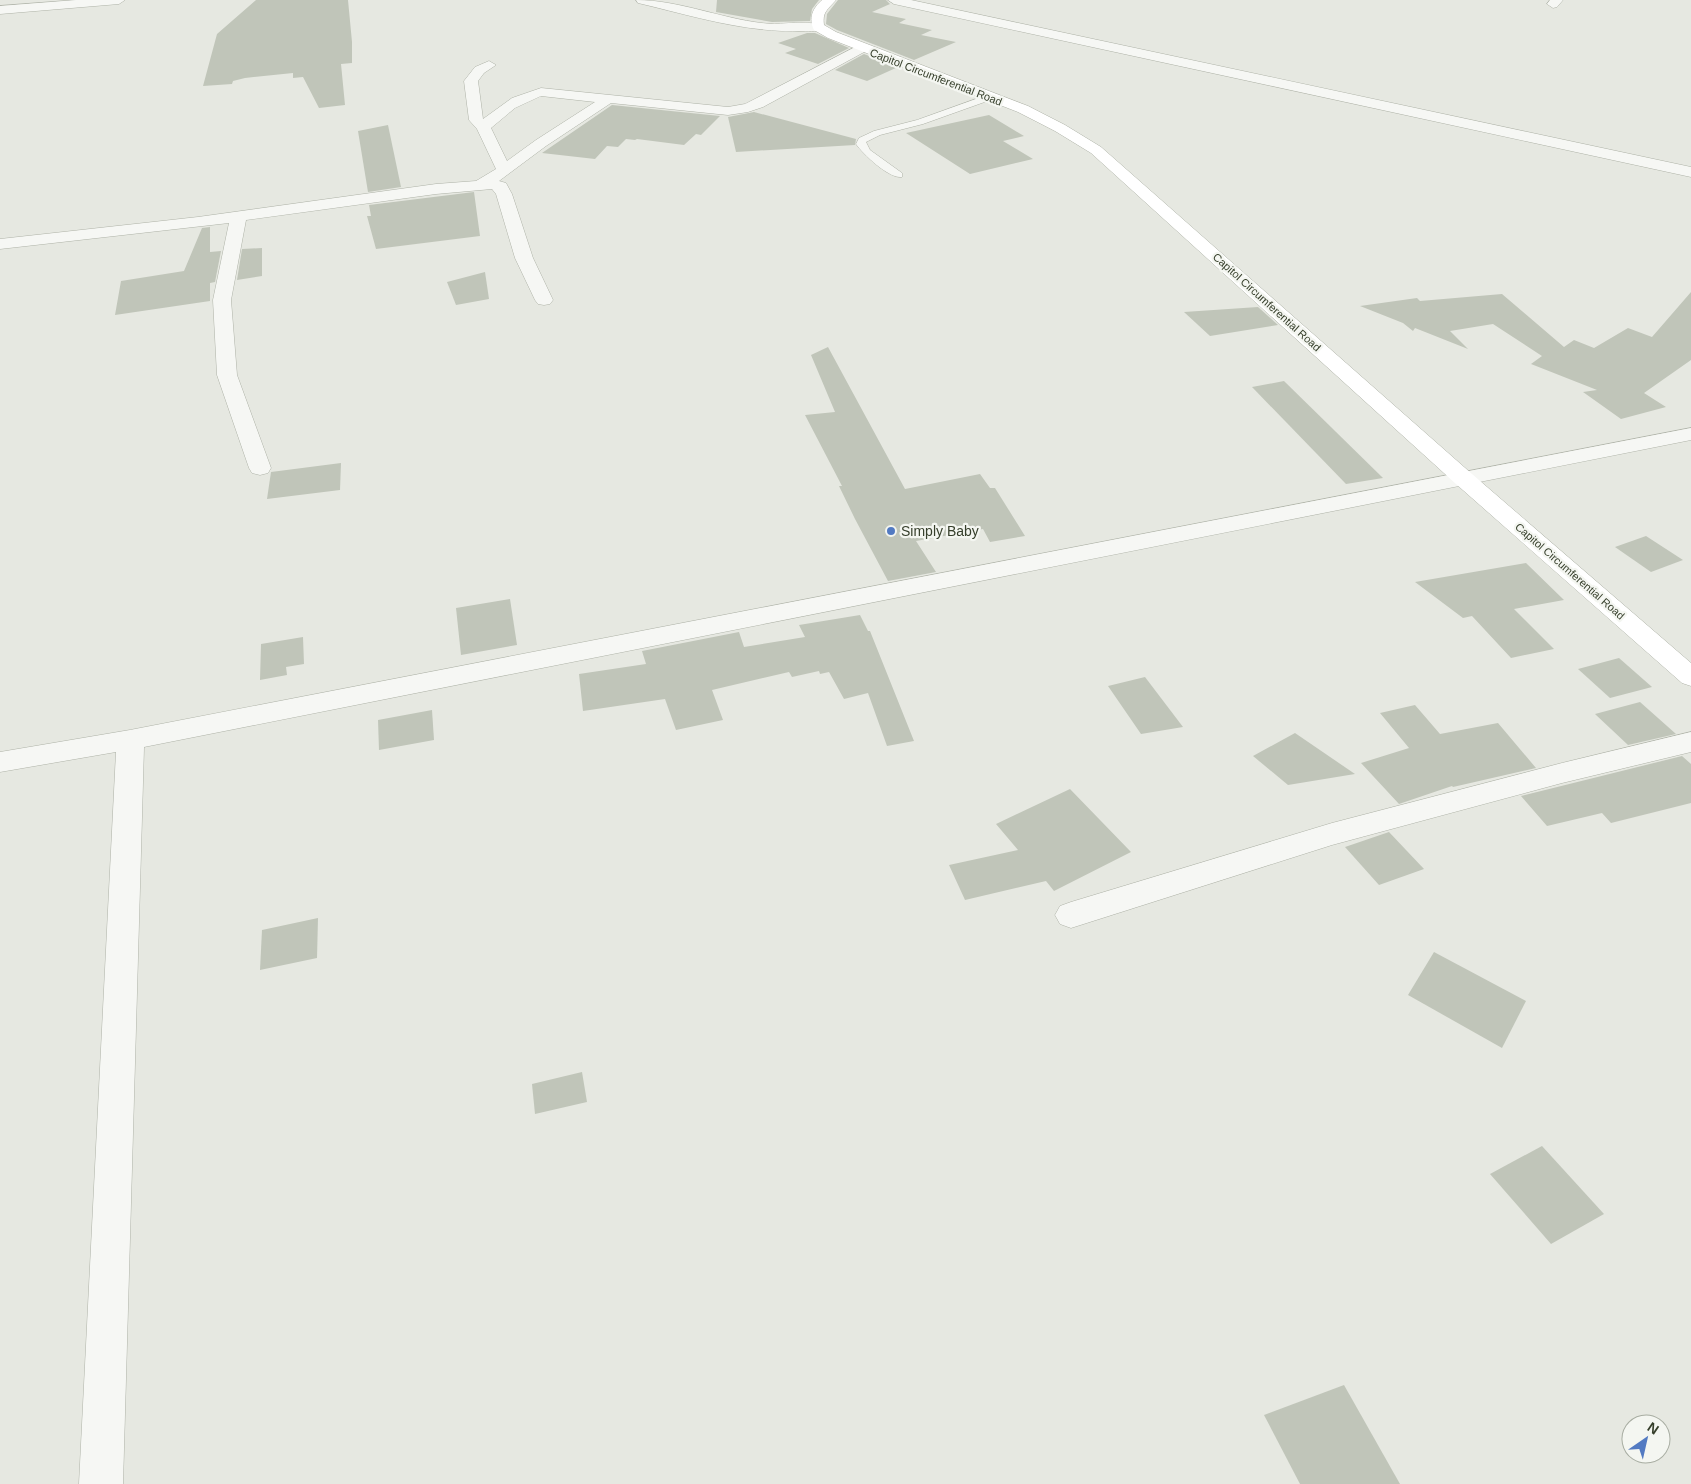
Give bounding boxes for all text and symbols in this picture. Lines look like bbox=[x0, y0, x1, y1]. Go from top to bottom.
street label: Capitol Circumferential Road bbox=[868, 46, 1004, 108]
street label: Capitol Circumferential Road bbox=[1211, 250, 1323, 354]
street label: Capitol Circumferential Road bbox=[1513, 520, 1627, 622]
place label: Simply Baby bbox=[901, 523, 979, 539]
marker: Simply Baby bbox=[885, 525, 897, 537]
north arrow bbox=[1621, 1414, 1671, 1464]
text: N bbox=[1645, 1419, 1662, 1438]

